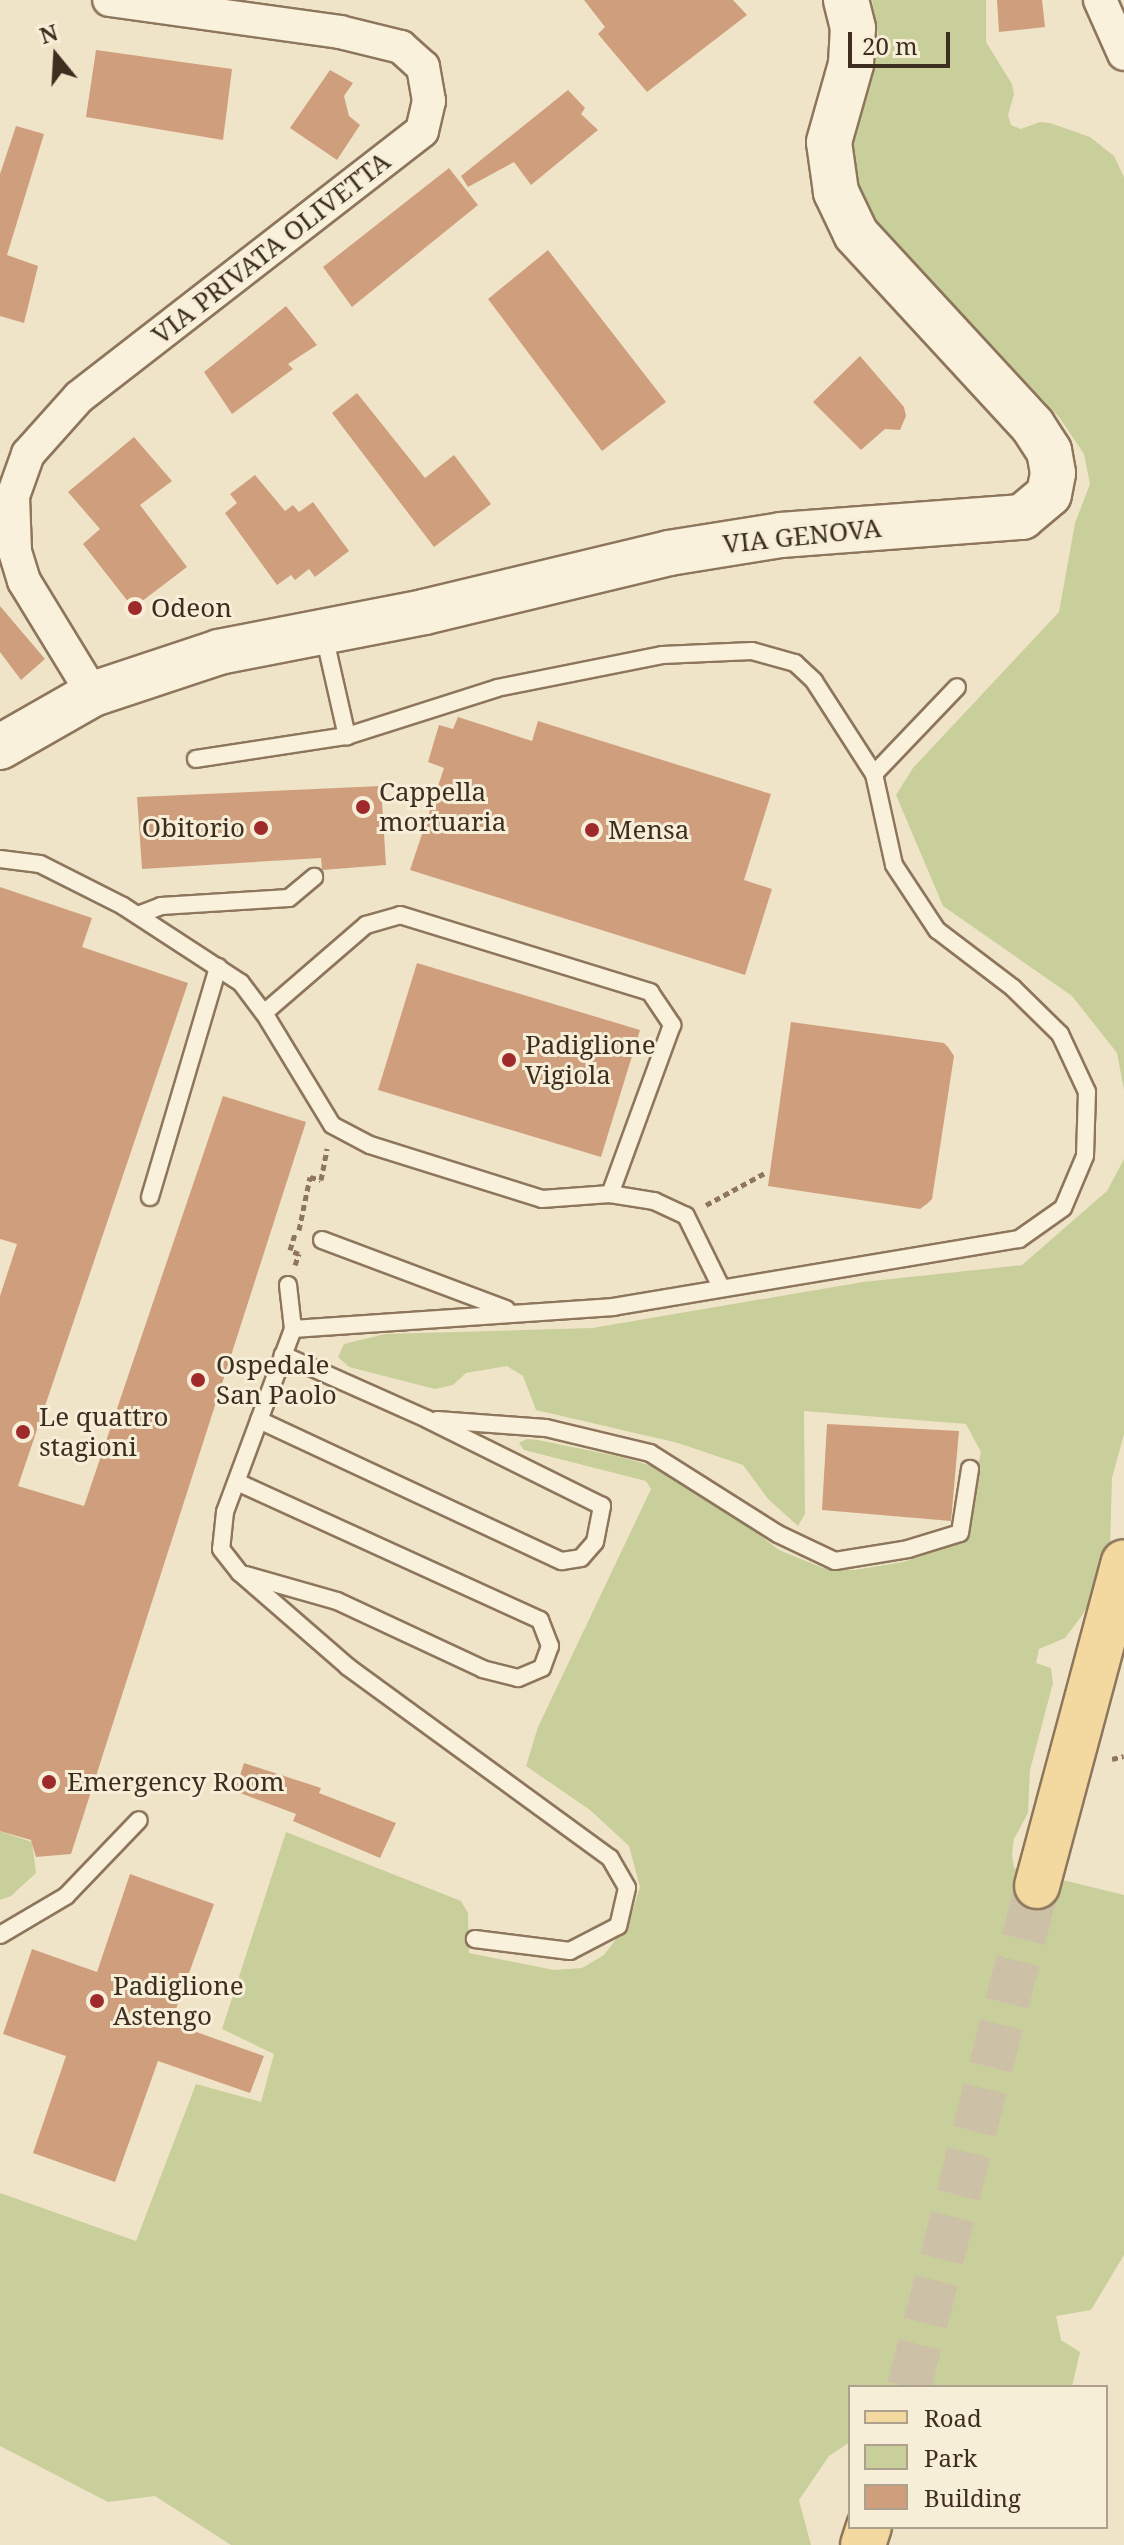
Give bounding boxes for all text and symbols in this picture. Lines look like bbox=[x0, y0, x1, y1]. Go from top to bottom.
north arrow bbox=[16, 16, 96, 96]
text: N bbox=[36, 16, 61, 50]
scale bar bbox=[852, 16, 954, 66]
text: 20 m bbox=[862, 29, 918, 62]
street label: VIA PRIVATA OLIVETTA bbox=[146, 145, 396, 351]
street label: VIA GENOVA bbox=[721, 512, 883, 560]
place label: Odeon bbox=[151, 592, 232, 624]
marker: Odeon bbox=[126, 599, 144, 617]
place label: Cappella mortuaria bbox=[379, 776, 506, 838]
marker: Cappella mortuaria bbox=[354, 798, 372, 816]
place label: Obitorio bbox=[142, 812, 245, 844]
place label: Mensa bbox=[608, 814, 689, 846]
marker: Obitorio bbox=[252, 819, 270, 837]
marker: Mensa bbox=[583, 821, 601, 839]
place label: Padiglione Vigiola bbox=[525, 1029, 656, 1090]
marker: Padiglione Vigiola bbox=[500, 1051, 518, 1069]
place label: Ospedale San Paolo bbox=[216, 1349, 337, 1410]
marker: Ospedale San Paolo bbox=[187, 1369, 209, 1391]
place label: Le quattro stagioni bbox=[39, 1401, 169, 1462]
marker: Le quattro stagioni bbox=[14, 1423, 32, 1441]
place label: Emergency Room bbox=[67, 1766, 284, 1798]
marker: Emergency Room bbox=[38, 1771, 60, 1793]
place label: Padiglione Astengo bbox=[113, 1970, 244, 2032]
marker: Padiglione Astengo bbox=[88, 1992, 106, 2010]
legend bbox=[848, 2385, 1108, 2529]
text: Road bbox=[924, 2401, 982, 2434]
text: Park bbox=[924, 2441, 977, 2474]
text: Building bbox=[924, 2481, 1021, 2514]

